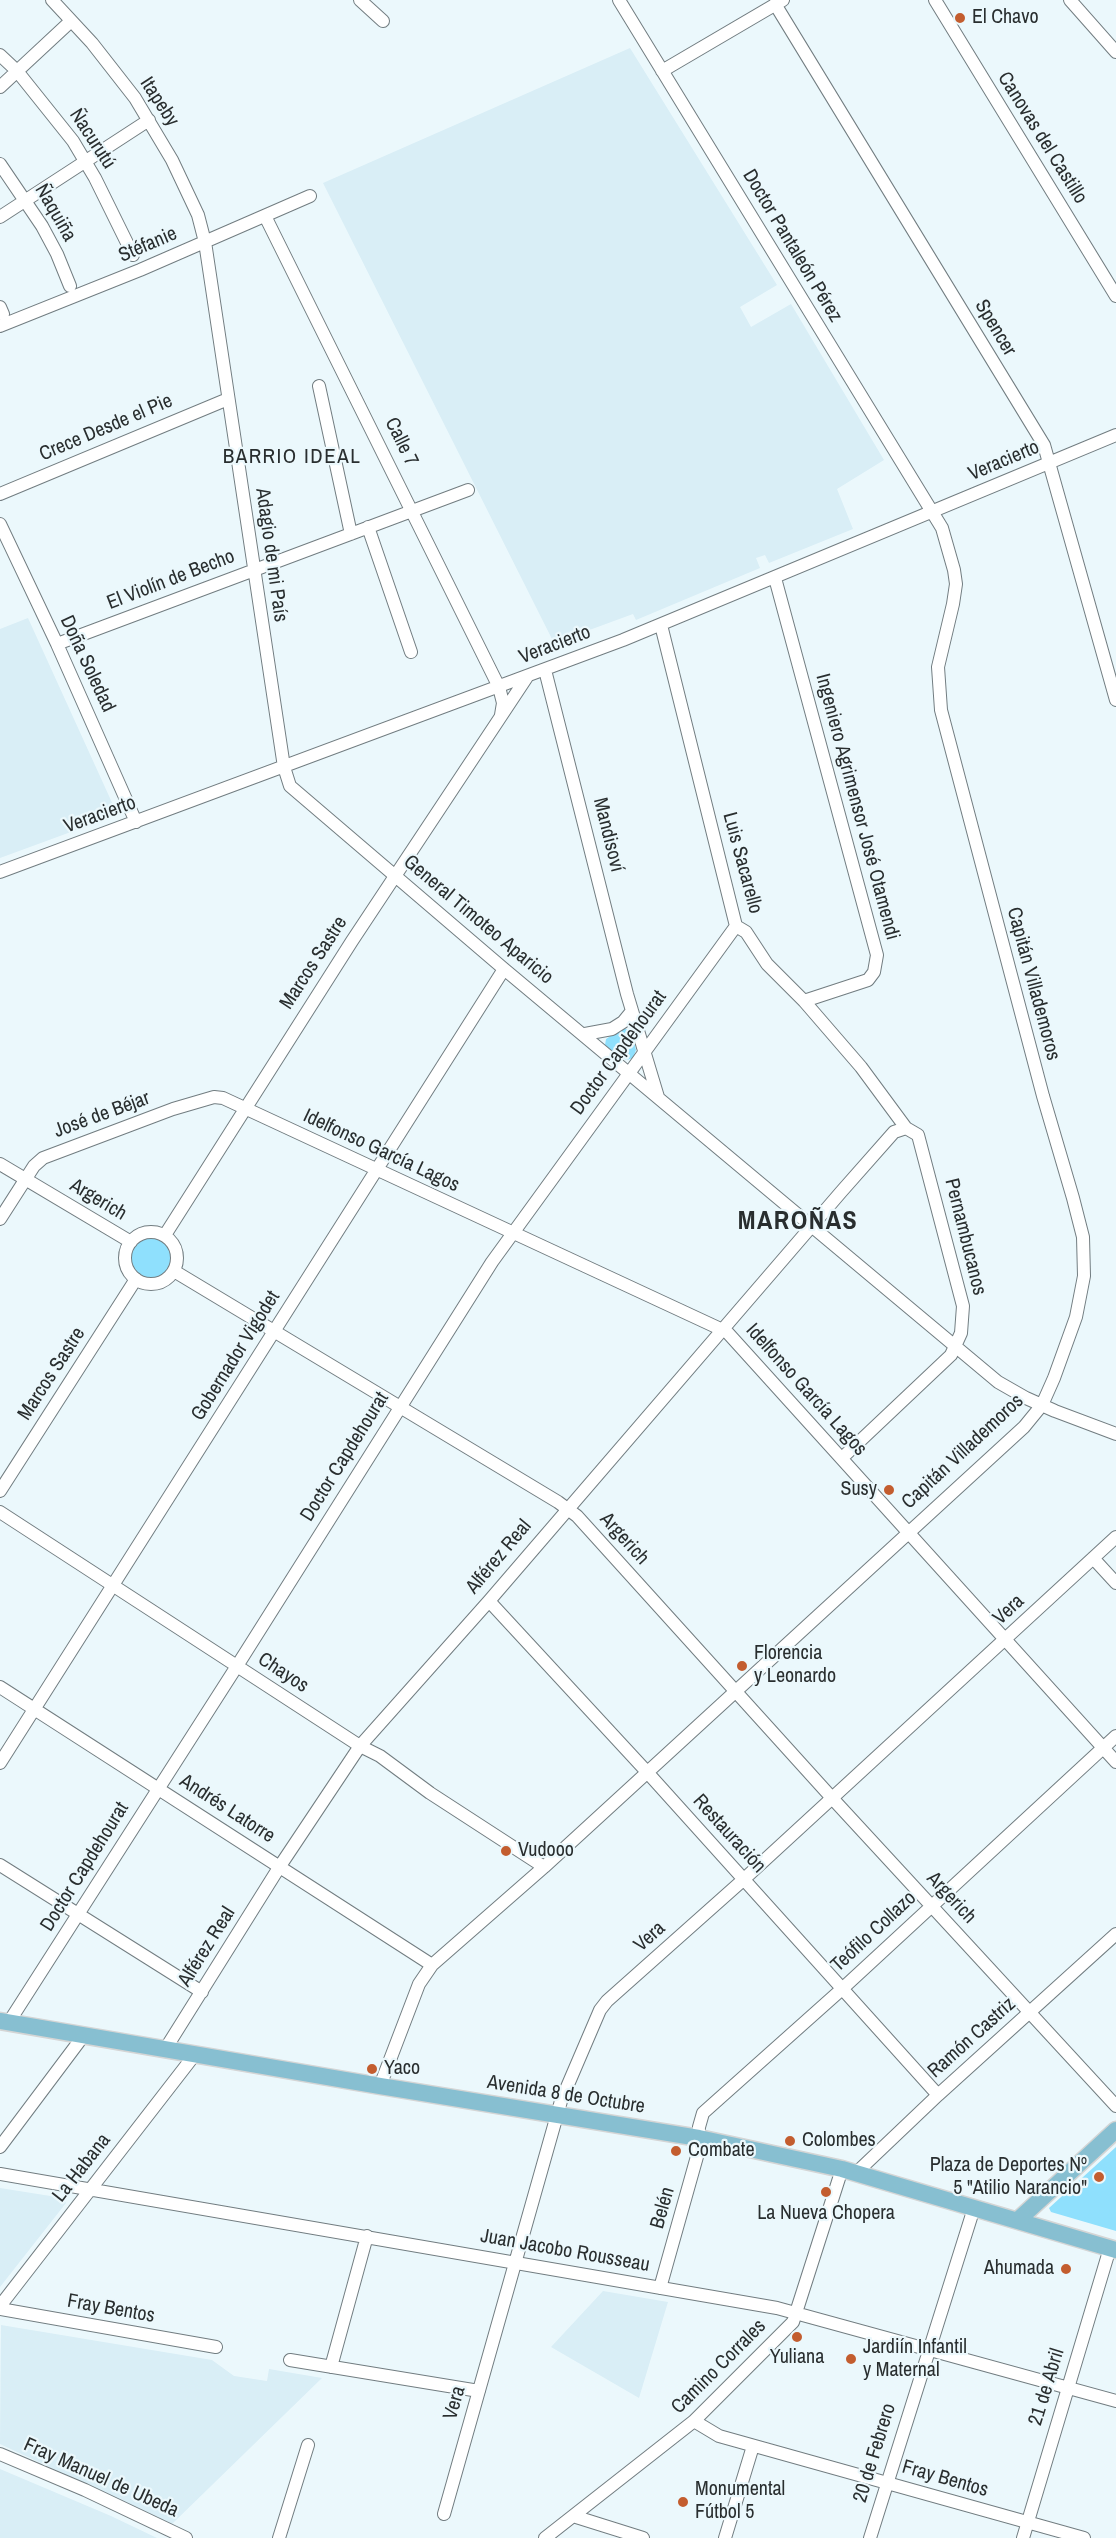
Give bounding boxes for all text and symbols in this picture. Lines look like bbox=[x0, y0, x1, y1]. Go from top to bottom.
place label: El Chavo bbox=[972, 6, 1039, 30]
marker: El Chavo bbox=[953, 11, 967, 25]
street label: Canovas del Castillo bbox=[992, 68, 1092, 208]
street label: Itapeby bbox=[134, 73, 184, 131]
street label: Ñacurutú bbox=[64, 105, 120, 173]
street label: Doctor Pantaleón Pérez bbox=[737, 165, 847, 327]
street label: Ñaquiña bbox=[29, 180, 81, 246]
street label: Stéfanie bbox=[115, 222, 181, 268]
street label: Spencer bbox=[969, 296, 1021, 360]
street label: Crece Desde el Pie bbox=[36, 389, 176, 467]
street label: Calle 7 bbox=[379, 414, 423, 470]
street label: Veracierto bbox=[965, 435, 1043, 487]
district label: BARRIO IDEAL bbox=[223, 444, 361, 470]
street label: Adagio de mi País bbox=[250, 487, 292, 623]
street label: El Violín de Becho bbox=[104, 545, 238, 615]
street label: Doña Soledad bbox=[54, 612, 120, 716]
street label: Veracierto bbox=[516, 620, 594, 670]
street label: Ingeniero Agrimensor José Otamendi bbox=[810, 671, 904, 943]
street label: Veracierto bbox=[61, 791, 139, 839]
street label: Mandisoví bbox=[587, 795, 629, 875]
street label: Luis Sacarello bbox=[717, 810, 767, 916]
street label: General Timoteo Aparicio bbox=[398, 850, 558, 990]
street label: Capitán Villademoros bbox=[1001, 905, 1065, 1063]
street label: Marcos Sastre bbox=[275, 912, 353, 1014]
street label: Doctor Capdehourat bbox=[566, 986, 672, 1120]
street label: José de Béjar bbox=[51, 1087, 153, 1143]
street label: Idelfonso García Lagos bbox=[299, 1104, 463, 1198]
street label: Argerich bbox=[65, 1174, 131, 1226]
street label: Pernambucanos bbox=[939, 1176, 991, 1298]
district label: MAROÑAS bbox=[738, 1206, 858, 1238]
street label: Gobernador Vigodet bbox=[187, 1287, 285, 1425]
street label: Idelfonso García Lagos bbox=[740, 1319, 872, 1461]
street label: Marcos Sastre bbox=[13, 1323, 91, 1425]
street label: Doctor Capdehourat bbox=[296, 1388, 394, 1526]
street label: Capitán Villademoros bbox=[897, 1390, 1029, 1514]
place label: Susy bbox=[841, 1478, 877, 1502]
marker: Susy bbox=[882, 1483, 896, 1497]
street label: Argerich bbox=[594, 1508, 654, 1570]
street label: Alférez Real bbox=[461, 1515, 537, 1599]
street label: Vera bbox=[988, 1590, 1030, 1630]
place label: Florencia y Leonardo bbox=[754, 1642, 836, 1689]
street label: Chayos bbox=[253, 1648, 313, 1698]
marker: Florencia y Leonardo bbox=[735, 1659, 749, 1673]
street label: Andrés Latorre bbox=[175, 1769, 279, 1849]
street label: Restauración bbox=[687, 1790, 771, 1878]
street label: Doctor Capdehourat bbox=[36, 1798, 134, 1936]
place label: Vudooo bbox=[518, 1839, 574, 1863]
marker: Vudooo bbox=[499, 1844, 513, 1858]
street label: Argerich bbox=[921, 1867, 981, 1929]
street label: Teófilo Collazo bbox=[826, 1887, 922, 1977]
street label: Alférez Real bbox=[173, 1903, 241, 1991]
street label: Vera bbox=[629, 1917, 671, 1957]
street label: Ramón Castriz bbox=[923, 1992, 1021, 2084]
place label: Yaco bbox=[384, 2057, 420, 2081]
marker: Yaco bbox=[365, 2062, 379, 2076]
street label: Avenida 8 de Octubre bbox=[485, 2071, 647, 2119]
street label: La Habana bbox=[48, 2129, 116, 2207]
place label: Colombes bbox=[802, 2129, 876, 2153]
marker: Colombes bbox=[783, 2134, 797, 2148]
place label: Combate bbox=[688, 2139, 755, 2163]
marker: Combate bbox=[669, 2144, 683, 2158]
place label: Plaza de Deportes Nº 5 "Atilio Narancio" bbox=[930, 2154, 1087, 2201]
marker: Plaza de Deportes Nº 5 "Atilio Narancio" bbox=[1092, 2170, 1106, 2184]
street label: Belén bbox=[646, 2185, 680, 2231]
marker: La Nueva Chopera bbox=[819, 2185, 833, 2199]
place label: La Nueva Chopera bbox=[757, 2202, 895, 2226]
street label: Juan Jacobo Rousseau bbox=[479, 2224, 651, 2278]
place label: Ahumada bbox=[984, 2257, 1054, 2281]
marker: Ahumada bbox=[1059, 2262, 1073, 2276]
street label: Fray Bentos bbox=[65, 2290, 157, 2328]
street label: Camino Corrales bbox=[667, 2315, 771, 2419]
marker: Yuliana bbox=[790, 2330, 804, 2344]
place label: Jardiín Infantil y Maternal bbox=[863, 2336, 967, 2383]
place label: Yuliana bbox=[770, 2346, 824, 2370]
street label: 21 de Abril bbox=[1024, 2346, 1070, 2428]
marker: Jardiín Infantil y Maternal bbox=[844, 2352, 858, 2366]
street label: Vera bbox=[439, 2383, 471, 2423]
street label: 20 de Febrero bbox=[849, 2401, 901, 2505]
street label: Fray Manuel de Ubeda bbox=[20, 2433, 182, 2523]
street label: Fray Bentos bbox=[899, 2455, 991, 2503]
place label: Monumental Fútbol 5 bbox=[695, 2478, 785, 2525]
marker: Monumental Fútbol 5 bbox=[676, 2495, 690, 2509]

